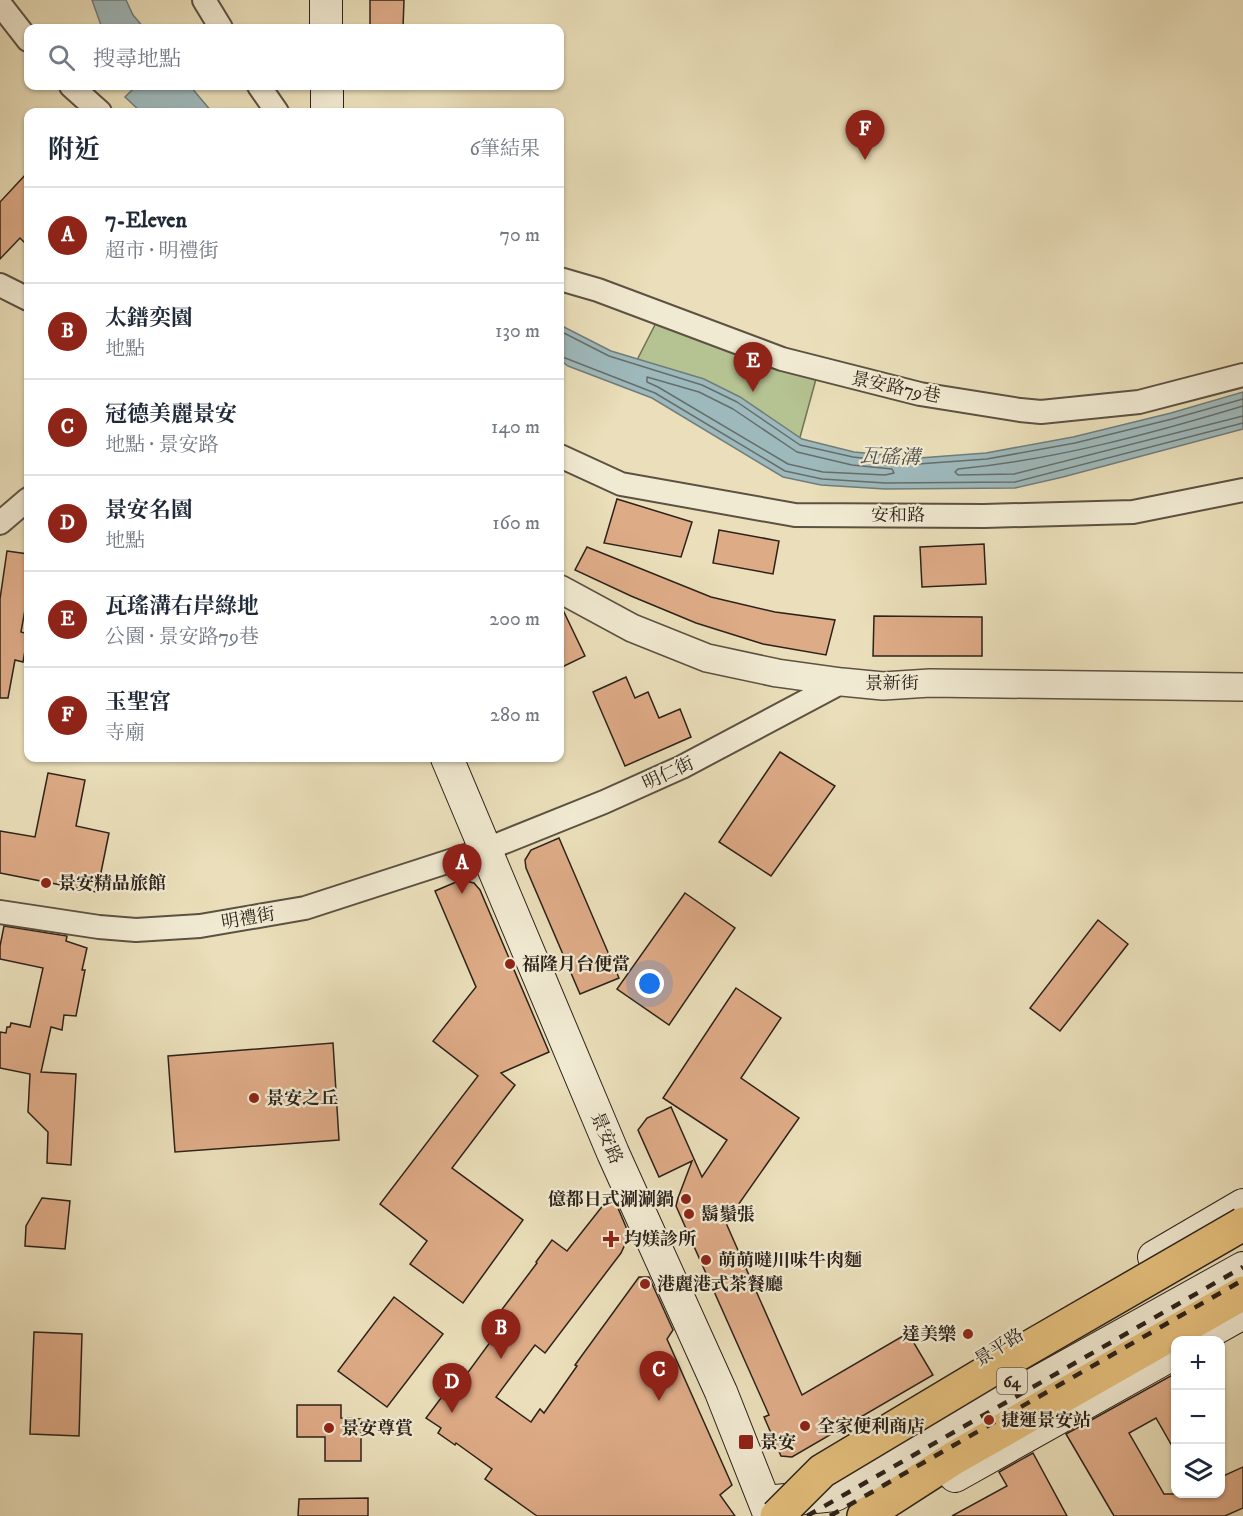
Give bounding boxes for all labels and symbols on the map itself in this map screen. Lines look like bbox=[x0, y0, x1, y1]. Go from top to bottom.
pin: F bbox=[846, 110, 884, 160]
pin: E bbox=[734, 342, 772, 392]
street label: 景安路79巷 bbox=[849, 368, 942, 408]
water label: 瓦磘溝 bbox=[860, 444, 923, 471]
street label: 安和路 bbox=[871, 505, 925, 527]
street label: 景新街 bbox=[865, 673, 919, 695]
street label: 明仁街 bbox=[639, 753, 698, 795]
pin: A bbox=[442, 844, 482, 894]
place label: 景安精品旅館 bbox=[58, 873, 166, 895]
marker: 景安精品旅館 bbox=[39, 876, 53, 890]
street label: 明禮街 bbox=[220, 903, 277, 935]
place label: 福隆月台便當 bbox=[522, 954, 630, 976]
marker: 福隆月台便當 bbox=[503, 957, 517, 971]
your location bbox=[635, 969, 664, 998]
place label: 景安之丘 bbox=[266, 1088, 338, 1110]
marker: 景安之丘 bbox=[247, 1091, 261, 1105]
street label: 景安路 bbox=[585, 1109, 627, 1168]
place label: 億都日式涮涮鍋 bbox=[548, 1189, 674, 1211]
marker: 億都日式涮涮鍋 bbox=[679, 1192, 693, 1206]
place label: 鬍鬚張 bbox=[701, 1204, 755, 1226]
marker: 鬍鬚張 bbox=[682, 1207, 696, 1221]
place label: 均媄診所 bbox=[624, 1229, 697, 1251]
marker: 均媄診所 bbox=[602, 1230, 620, 1248]
place label: 萌萌噠川味牛肉麵 bbox=[718, 1250, 862, 1272]
marker: 萌萌噠川味牛肉麵 bbox=[699, 1253, 713, 1267]
place label: 港麗港式茶餐廳 bbox=[657, 1274, 783, 1296]
marker: 港麗港式茶餐廳 bbox=[638, 1277, 652, 1291]
pin: B bbox=[482, 1310, 520, 1359]
place label: 達美樂 bbox=[902, 1324, 956, 1346]
street label: 景平路 bbox=[971, 1324, 1028, 1371]
marker: 達美樂 bbox=[961, 1327, 975, 1341]
pin: C bbox=[640, 1352, 678, 1401]
pin: D bbox=[432, 1364, 472, 1413]
road number: 64 bbox=[997, 1368, 1027, 1394]
place label: 捷運景安站 bbox=[1001, 1410, 1091, 1432]
marker: 捷運景安站 bbox=[982, 1413, 996, 1427]
place label: 全家便利商店 bbox=[817, 1416, 925, 1438]
place label: 景安尊賞 bbox=[341, 1418, 413, 1440]
marker: 全家便利商店 bbox=[798, 1419, 812, 1433]
marker: 景安尊賞 bbox=[322, 1421, 336, 1435]
place label: 景安 bbox=[760, 1432, 796, 1454]
marker: 景安 bbox=[737, 1433, 755, 1451]

